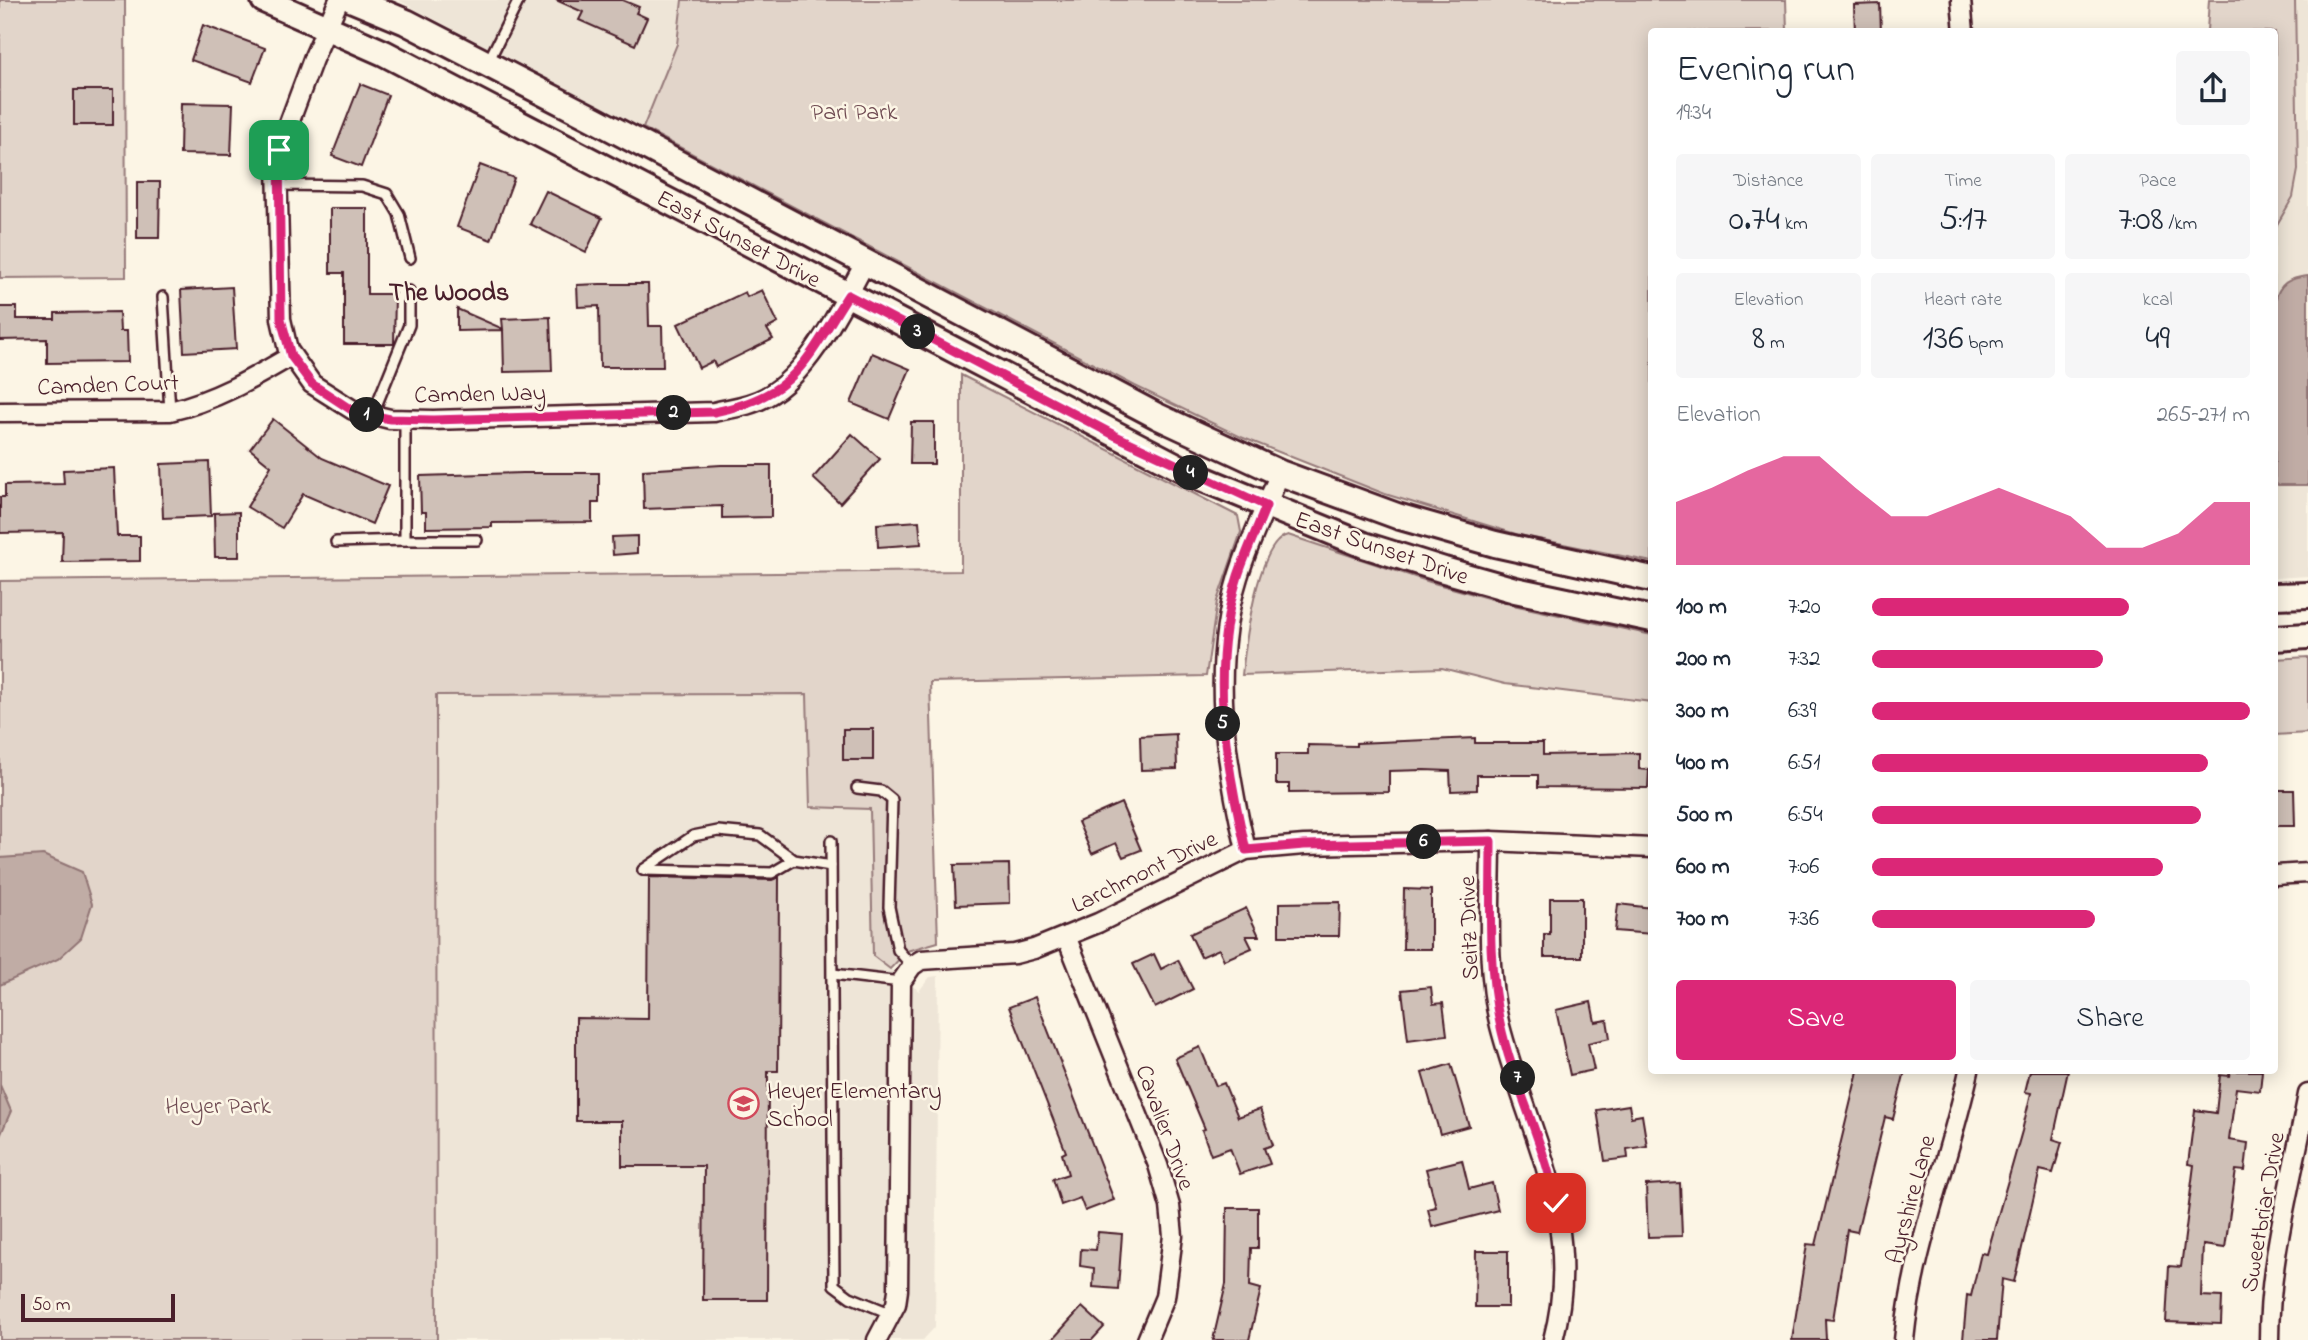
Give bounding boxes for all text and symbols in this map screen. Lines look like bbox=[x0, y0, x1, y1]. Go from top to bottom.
text: Evening run bbox=[1676, 43, 1855, 99]
button: share bbox=[2176, 51, 2250, 125]
park label: Pari Park bbox=[811, 96, 898, 131]
text: 19:34 bbox=[1676, 97, 1711, 130]
pin bbox=[249, 120, 309, 180]
icon: arrive bbox=[260, 131, 298, 169]
text: Distance bbox=[1733, 168, 1803, 195]
text: Time bbox=[1944, 168, 1982, 195]
text: Pace bbox=[2139, 168, 2176, 195]
street label: East Sunset Drive bbox=[649, 182, 827, 298]
text: 0.74 bbox=[1729, 195, 1780, 246]
text: 5:17 bbox=[1939, 195, 1987, 246]
text: 7:08 bbox=[2118, 195, 2164, 246]
text: km bbox=[1780, 211, 1808, 238]
text: /km bbox=[2164, 211, 2197, 238]
district label: The Woods bbox=[389, 275, 509, 313]
text: Elevation bbox=[1733, 287, 1803, 314]
text: Heart rate bbox=[1924, 287, 2002, 314]
text: kcal bbox=[2143, 287, 2173, 314]
pin: 3 bbox=[900, 314, 936, 350]
text: 8 bbox=[1752, 314, 1765, 365]
text: 136 bbox=[1923, 314, 1964, 365]
text: 49 bbox=[2145, 314, 2170, 365]
text: 3 bbox=[914, 318, 921, 345]
text: m bbox=[1765, 330, 1785, 357]
text: bpm bbox=[1964, 330, 2003, 357]
street label: Camden Court bbox=[37, 367, 179, 406]
street label: Camden Way bbox=[414, 377, 546, 415]
pin: 2 bbox=[656, 396, 692, 430]
pin: 1 bbox=[350, 398, 384, 432]
text: 2 bbox=[669, 399, 678, 426]
text: Elevation bbox=[1676, 399, 1761, 432]
text: 265–271 m bbox=[2157, 399, 2250, 432]
text: 1 bbox=[363, 401, 370, 428]
pin: 4 bbox=[1174, 456, 1208, 490]
text: 4 bbox=[1187, 459, 1194, 486]
street label: East Sunset Drive bbox=[1290, 503, 1473, 596]
text: 100 m bbox=[1676, 591, 1727, 624]
text: 7:20 bbox=[1788, 591, 1821, 624]
text: 200 m bbox=[1676, 643, 1731, 676]
text: 7:32 bbox=[1788, 643, 1820, 676]
text: 300 m bbox=[1676, 695, 1729, 728]
text: 6:39 bbox=[1788, 695, 1817, 728]
pin: 5 bbox=[1206, 706, 1240, 742]
text: 5 bbox=[1217, 710, 1228, 737]
text: 400 m bbox=[1676, 747, 1729, 780]
text: 6:51 bbox=[1788, 747, 1821, 780]
text: 500 m bbox=[1676, 799, 1733, 832]
text: 6:54 bbox=[1788, 799, 1823, 832]
street label: Larchmont Drive bbox=[1066, 823, 1224, 924]
pin: 6 bbox=[1406, 824, 1442, 860]
text: 6 bbox=[1419, 828, 1428, 855]
text: 600 m bbox=[1676, 851, 1730, 884]
text: 7:06 bbox=[1788, 851, 1820, 884]
street label: Seitz Drive bbox=[1451, 875, 1490, 981]
text: 700 m bbox=[1676, 903, 1729, 936]
text: 7:36 bbox=[1788, 903, 1819, 936]
button: Save bbox=[1676, 980, 1956, 1060]
button: Share bbox=[1970, 980, 2250, 1060]
street label: Cavalier Drive bbox=[1125, 1060, 1203, 1196]
pin: 7 bbox=[1500, 1060, 1536, 1096]
text: 7 bbox=[1514, 1064, 1521, 1091]
place label: Heyer Elementary School bbox=[767, 1075, 942, 1138]
school or university icon: Heyer Elementary School bbox=[727, 1087, 761, 1121]
park label: Heyer Park bbox=[165, 1090, 271, 1126]
street label: Sweetbriar Drive bbox=[2233, 1130, 2296, 1295]
street label: Ayrshire Lane bbox=[1878, 1131, 1947, 1268]
pin bbox=[1526, 1173, 1586, 1233]
icon: check bbox=[1537, 1184, 1575, 1222]
scale bar bbox=[21, 1291, 175, 1323]
text: 50 m bbox=[32, 1292, 71, 1319]

